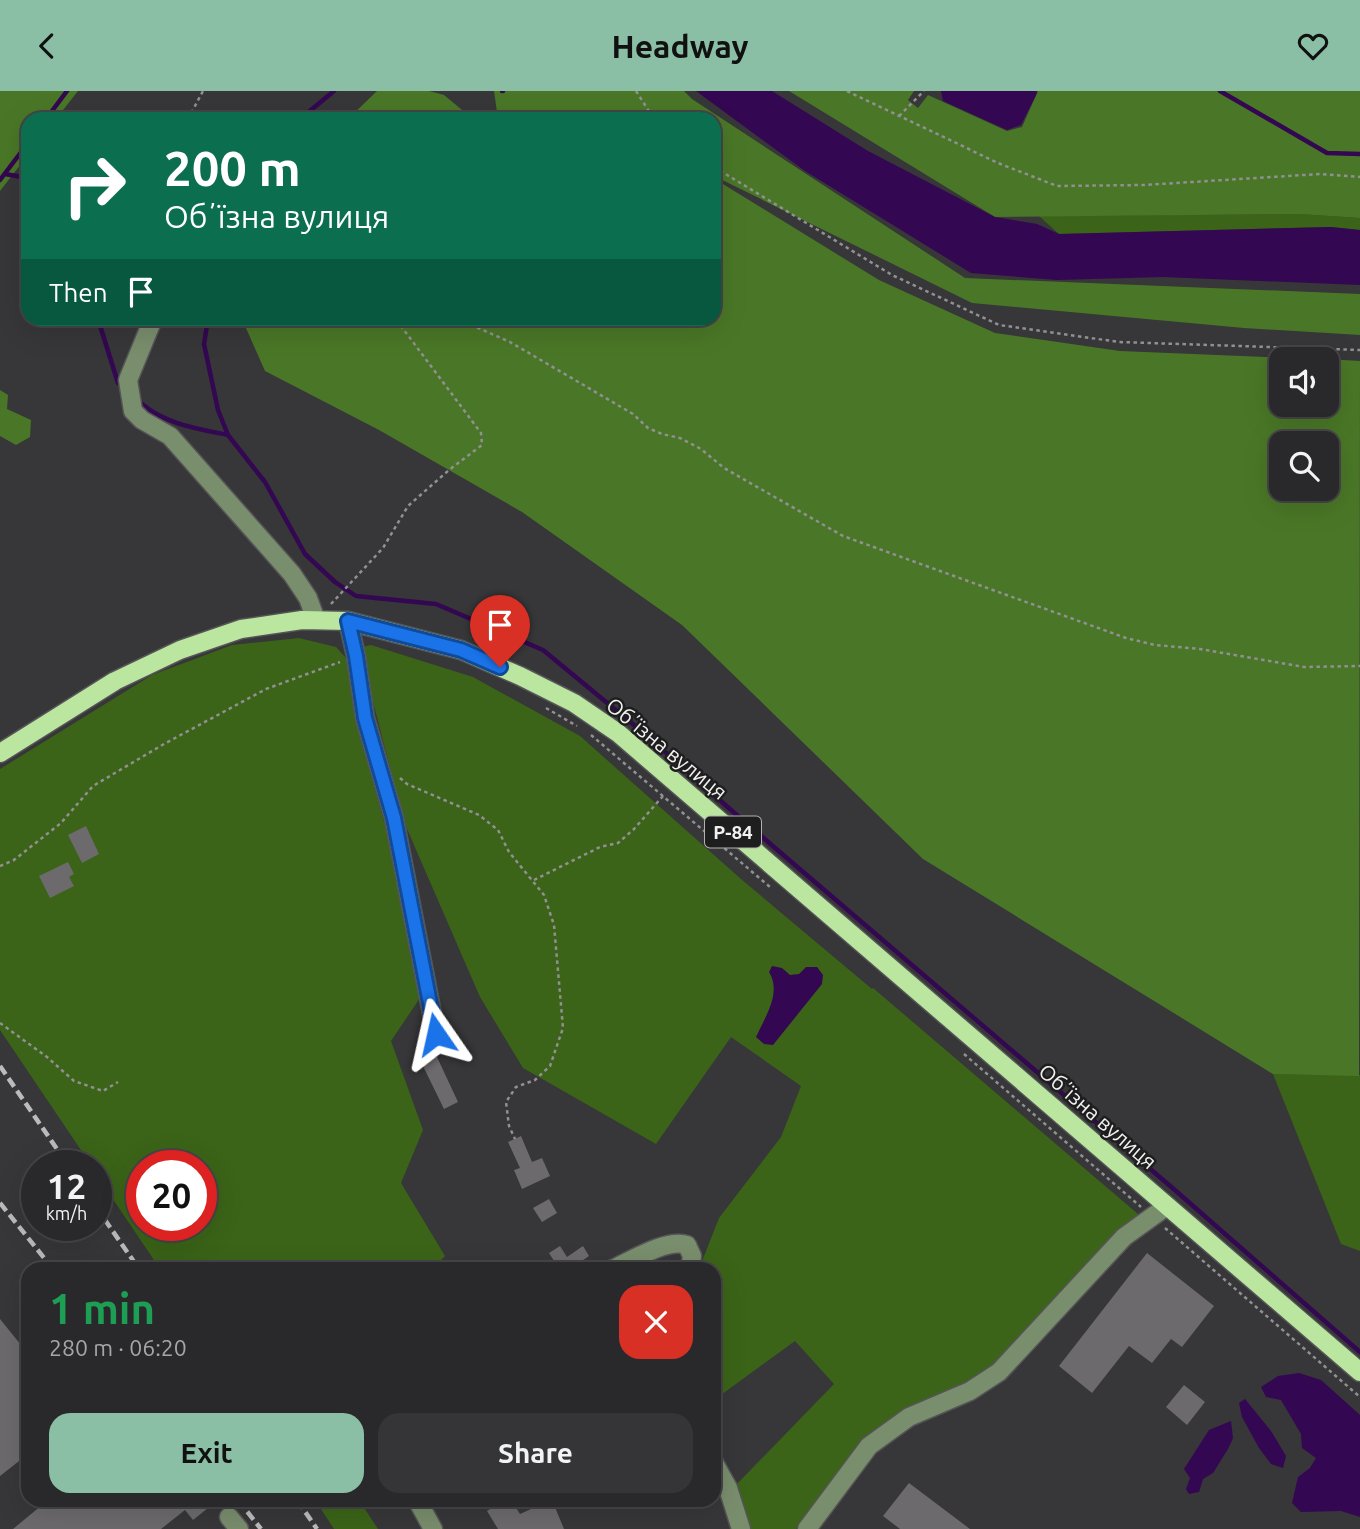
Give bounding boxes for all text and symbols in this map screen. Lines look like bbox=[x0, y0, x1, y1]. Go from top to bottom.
icon: back bbox=[28, 27, 66, 65]
icon: heart bbox=[1294, 27, 1332, 65]
text: Headway bbox=[611, 28, 749, 64]
icon: right bbox=[49, 140, 140, 231]
text: 200 m bbox=[164, 140, 301, 195]
text: Обʼїзна вулиця bbox=[164, 198, 389, 234]
icon: arrive bbox=[122, 273, 160, 311]
text: Then bbox=[49, 278, 108, 307]
map controls bbox=[1269, 347, 1339, 501]
button: sound bbox=[1269, 347, 1339, 417]
button: search bbox=[1269, 431, 1339, 501]
pin bbox=[470, 595, 530, 667]
icon: arrive bbox=[481, 606, 519, 644]
street label: Обʼїзна вулиця bbox=[602, 692, 732, 804]
road number: Р-84 bbox=[705, 817, 761, 847]
position arrow bbox=[399, 997, 473, 1071]
street label: Обʼїзна вулиця bbox=[1034, 1058, 1162, 1174]
speed limit sign: 20 bbox=[126, 1150, 217, 1241]
text: 12 bbox=[47, 1166, 86, 1206]
text: km/h bbox=[46, 1203, 87, 1223]
text: 1 min bbox=[49, 1285, 155, 1332]
button: close bbox=[619, 1285, 693, 1359]
text: 280 m · 06:20 bbox=[49, 1335, 187, 1360]
button: Exit bbox=[49, 1413, 364, 1493]
button: Share bbox=[378, 1413, 693, 1493]

